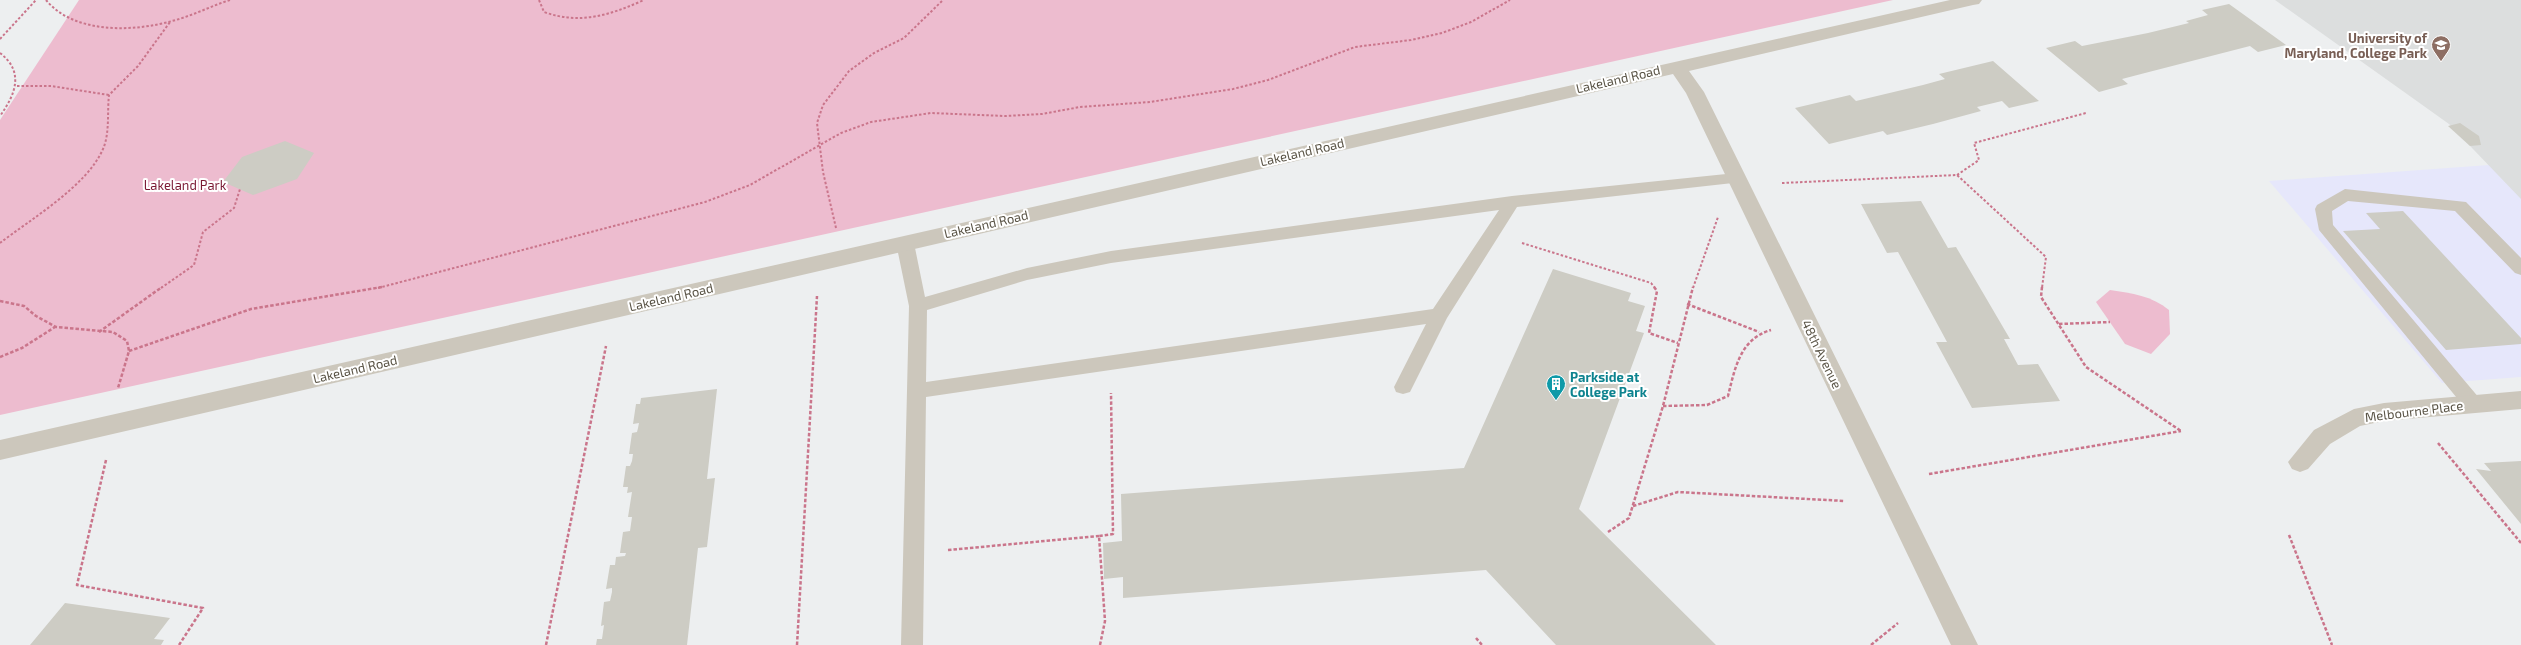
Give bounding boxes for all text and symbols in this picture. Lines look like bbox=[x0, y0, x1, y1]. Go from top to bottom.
place label: University of Maryland, College Park bbox=[2285, 30, 2428, 61]
school or university icon: University of Maryland, College Park bbox=[2430, 34, 2452, 62]
street label: Lakeland Road bbox=[1574, 62, 1662, 96]
street label: Lakeland Road bbox=[1258, 135, 1346, 169]
park label: Lakeland Park bbox=[144, 177, 227, 193]
street label: Lakeland Road bbox=[942, 207, 1030, 241]
street label: Lakeland Road bbox=[627, 280, 715, 314]
street label: 48th Avenue bbox=[1798, 317, 1846, 391]
street label: Lakeland Road bbox=[311, 352, 399, 386]
place label: Parkside at College Park bbox=[1570, 369, 1648, 400]
building icon: Parkside at College Park bbox=[1545, 373, 1567, 401]
street label: Melbourne Place bbox=[2364, 397, 2464, 425]

